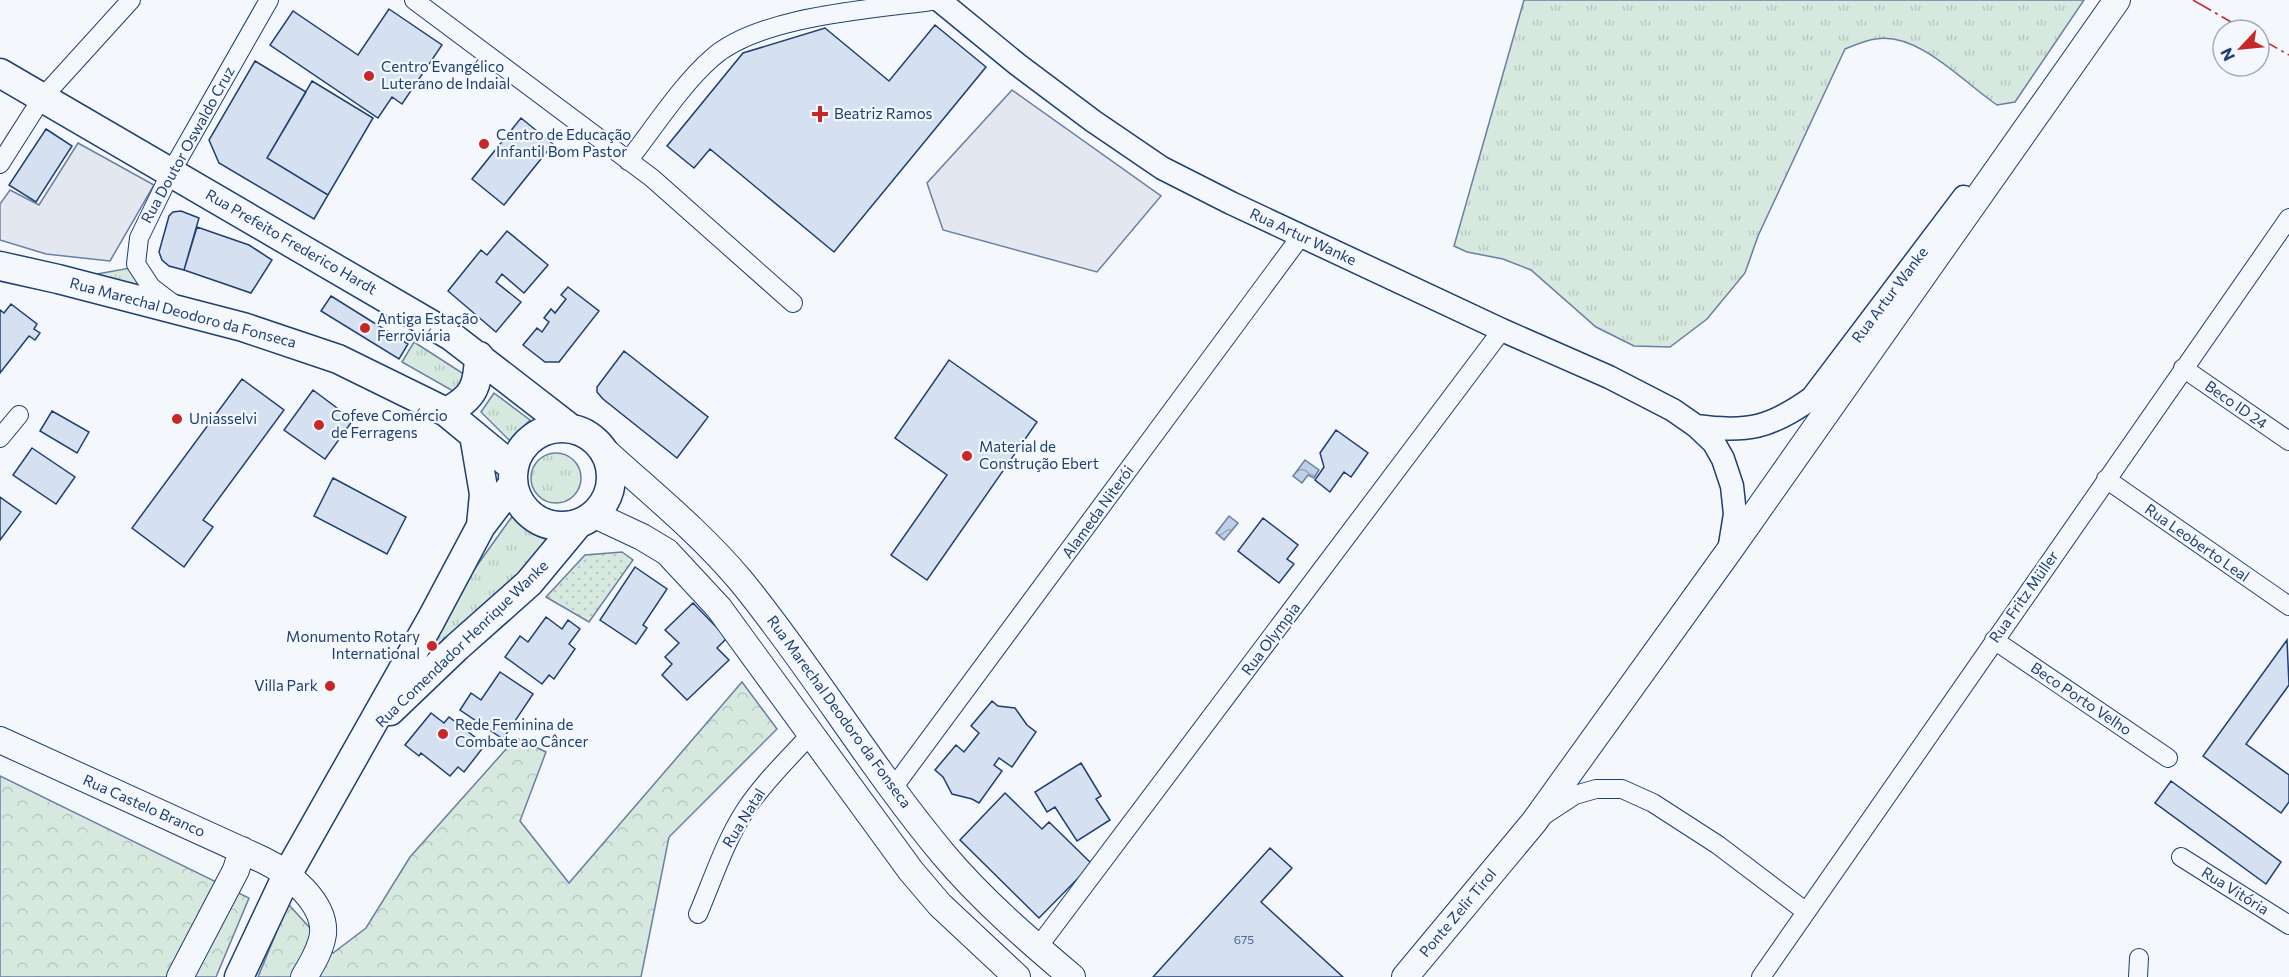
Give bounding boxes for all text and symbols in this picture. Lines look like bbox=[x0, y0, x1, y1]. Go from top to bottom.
north arrow bbox=[2211, 18, 2271, 78]
text: N bbox=[2216, 45, 2238, 64]
place label: Centro Evangélico Luterano de Indaial bbox=[381, 57, 510, 92]
street label: Rua Doutor Oswaldo Cruz bbox=[137, 63, 238, 226]
marker: Centro Evangélico Luterano de Indaial bbox=[362, 69, 376, 83]
place label: Beatriz Ramos bbox=[834, 104, 933, 122]
marker: Beatriz Ramos bbox=[811, 105, 829, 123]
place label: Centro de Educação Infantil Bom Pastor bbox=[496, 125, 631, 160]
marker: Centro de Educação Infantil Bom Pastor bbox=[477, 137, 491, 151]
street label: Rua Prefeito Frederico Hardt bbox=[203, 185, 380, 298]
street label: Rua Artur Wanke bbox=[1247, 204, 1360, 269]
street label: Rua Artur Wanke bbox=[1847, 243, 1931, 346]
street label: Rua Marechal Deodoro da Fonseca bbox=[68, 273, 298, 351]
place label: Antiga Estação Ferroviária bbox=[377, 309, 479, 344]
marker: Antiga Estação Ferroviária bbox=[358, 321, 372, 335]
street label: Beco ID 24 bbox=[2202, 376, 2271, 432]
place label: Cofeve Comércio de Ferragens bbox=[331, 406, 448, 441]
place label: Uniasselvi bbox=[189, 409, 257, 427]
marker: Uniasselvi bbox=[170, 412, 184, 426]
marker: Cofeve Comércio de Ferragens bbox=[312, 418, 326, 432]
place label: Material de Construção Ebert bbox=[979, 437, 1099, 472]
marker: Material de Construção Ebert bbox=[960, 449, 974, 463]
street label: Alameda Niterói bbox=[1058, 462, 1137, 561]
street label: Rua Leoberto Leal bbox=[2142, 499, 2253, 585]
street label: Rua Fritz Müller bbox=[1985, 547, 2062, 646]
street label: Rua Comendador Henrique Wanke bbox=[371, 556, 551, 731]
street label: Rua Olympia bbox=[1237, 598, 1303, 678]
street label: Rua Marechal Deodoro da Fonseca bbox=[764, 612, 916, 811]
place label: Monumento Rotary International bbox=[286, 627, 420, 662]
marker: Monumento Rotary International bbox=[425, 639, 439, 653]
street label: Beco Porto Velho bbox=[2028, 658, 2135, 738]
place label: Villa Park bbox=[254, 676, 318, 694]
marker: Villa Park bbox=[323, 679, 337, 693]
place label: Rede Feminina de Combate ao Câncer bbox=[455, 715, 589, 750]
marker: Rede Feminina de Combate ao Câncer bbox=[436, 727, 450, 741]
street label: Rua Castelo Branco bbox=[80, 770, 208, 840]
street label: Rua Natal bbox=[718, 785, 768, 850]
street label: Rua Vitória bbox=[2199, 862, 2272, 918]
street label: Ponte Zelir Tirol bbox=[1415, 864, 1499, 960]
house number: 675 bbox=[1234, 932, 1254, 946]

